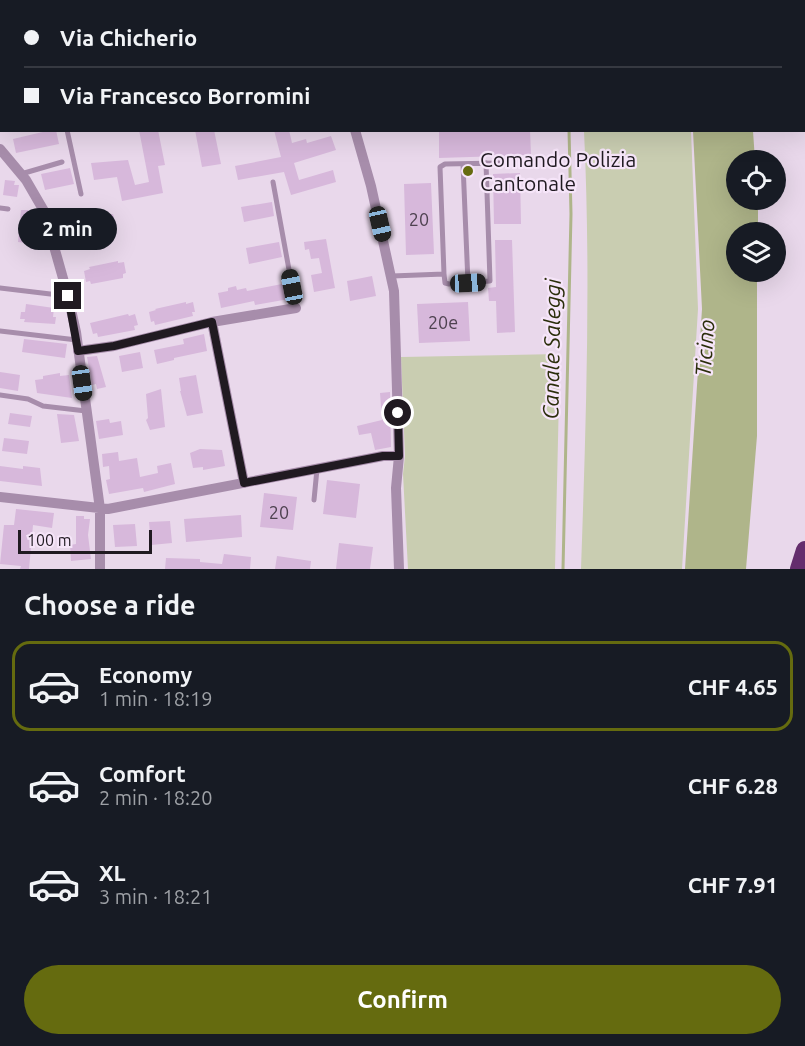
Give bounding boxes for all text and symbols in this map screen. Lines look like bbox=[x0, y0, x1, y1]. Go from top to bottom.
text: Via Chicherio bbox=[60, 25, 197, 50]
text: Via Francesco Borromini bbox=[60, 83, 310, 108]
place label: Comando Polizia Cantonale bbox=[480, 147, 636, 195]
map controls bbox=[726, 150, 786, 282]
button: locate bbox=[726, 150, 786, 210]
marker: Comando Polizia Cantonale bbox=[461, 164, 475, 178]
car bbox=[367, 204, 393, 244]
callout: 2 min bbox=[19, 209, 118, 251]
house number: 20 bbox=[409, 209, 429, 229]
text: 2 min bbox=[42, 217, 93, 240]
button: layers bbox=[726, 222, 786, 282]
car bbox=[280, 268, 304, 306]
car bbox=[450, 273, 486, 293]
water label: Canale Saleggi bbox=[537, 277, 565, 420]
route end bbox=[54, 282, 81, 309]
house number: 20e bbox=[428, 312, 458, 332]
water label: Ticino bbox=[690, 318, 718, 377]
car bbox=[71, 364, 93, 402]
route start bbox=[384, 399, 411, 426]
house number: 20 bbox=[269, 502, 289, 522]
scale bar bbox=[18, 527, 152, 554]
text: 100 m bbox=[27, 531, 72, 549]
text: Choose a ride bbox=[24, 590, 196, 620]
icon: car bbox=[27, 659, 81, 713]
text: Economy bbox=[99, 662, 192, 687]
text: CHF 4.65 bbox=[688, 674, 778, 699]
text: 1 min · 18:19 bbox=[99, 687, 213, 710]
icon: car bbox=[27, 758, 81, 812]
text: Comfort bbox=[99, 761, 186, 786]
text: CHF 6.28 bbox=[688, 773, 778, 798]
text: 2 min · 18:20 bbox=[99, 786, 213, 809]
icon: car bbox=[27, 857, 81, 911]
text: XL bbox=[99, 860, 126, 885]
text: CHF 7.91 bbox=[688, 872, 778, 897]
text: 3 min · 18:21 bbox=[99, 885, 213, 908]
button: Confirm bbox=[24, 965, 781, 1034]

